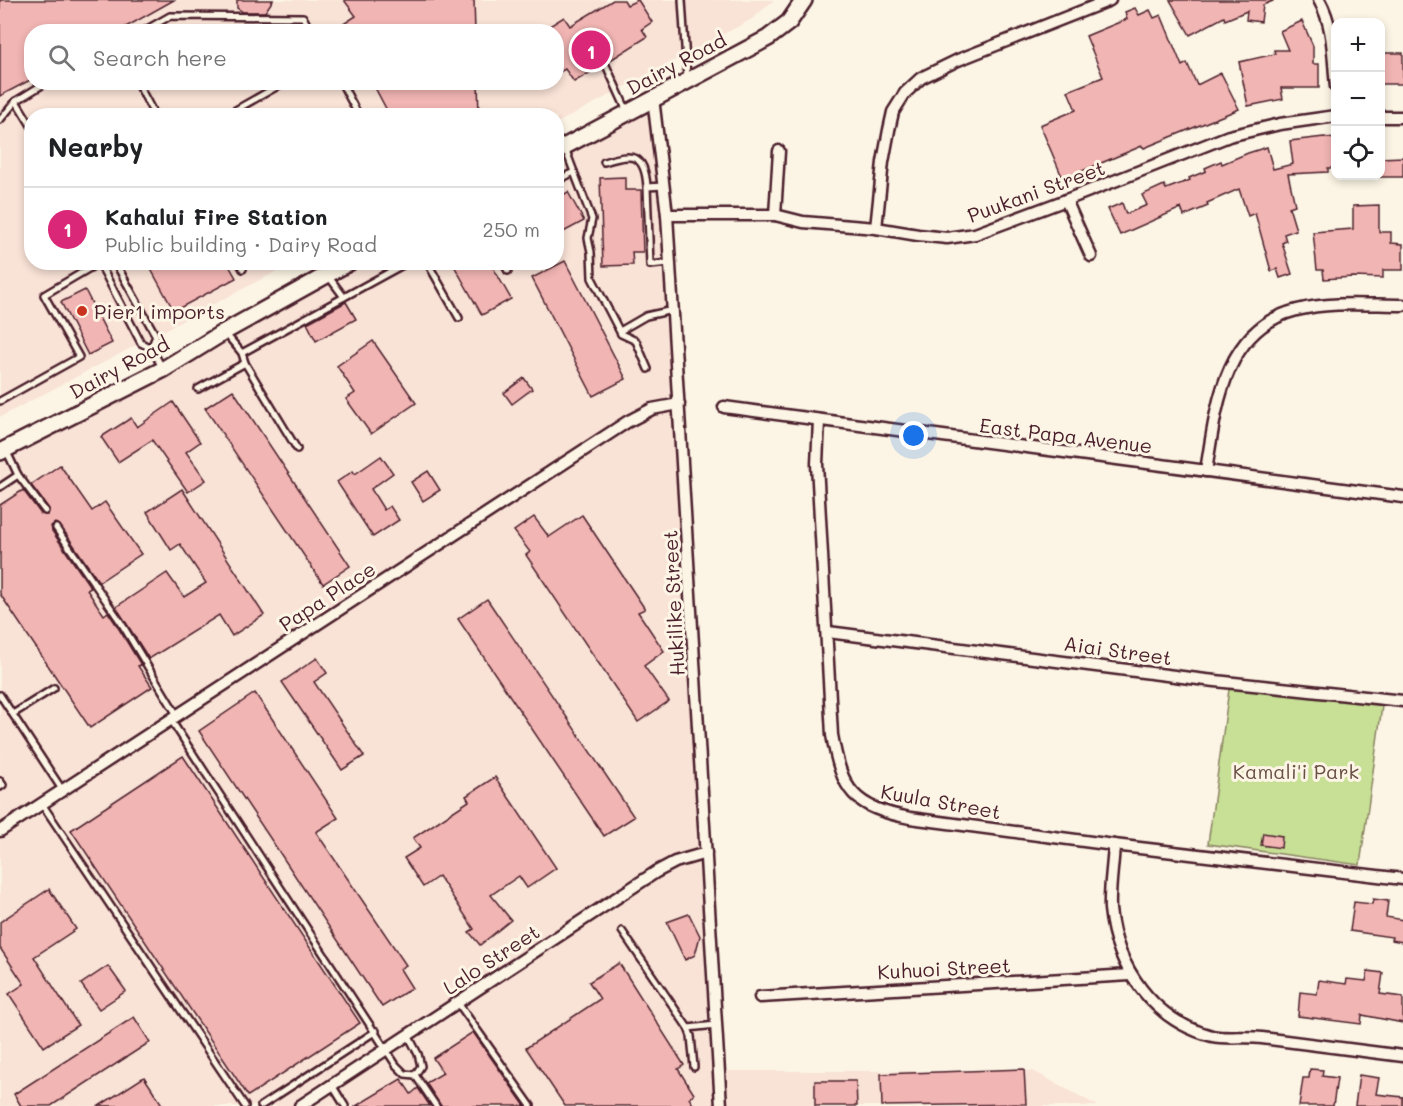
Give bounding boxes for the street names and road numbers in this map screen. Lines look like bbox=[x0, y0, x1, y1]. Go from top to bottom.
street label: Dairy Road bbox=[622, 26, 730, 100]
street label: Puukani Street bbox=[964, 154, 1108, 228]
street label: Dairy Road bbox=[65, 330, 173, 404]
street label: East Papa Avenue bbox=[978, 411, 1154, 459]
street label: Hukilike Street bbox=[656, 529, 690, 677]
street label: Papa Place bbox=[274, 555, 380, 637]
street label: Aiai Street bbox=[1062, 630, 1174, 670]
street label: Kuula Street bbox=[879, 778, 1003, 824]
street label: Lalo Street bbox=[438, 918, 544, 1000]
street label: Kuhuoi Street bbox=[877, 952, 1011, 984]

